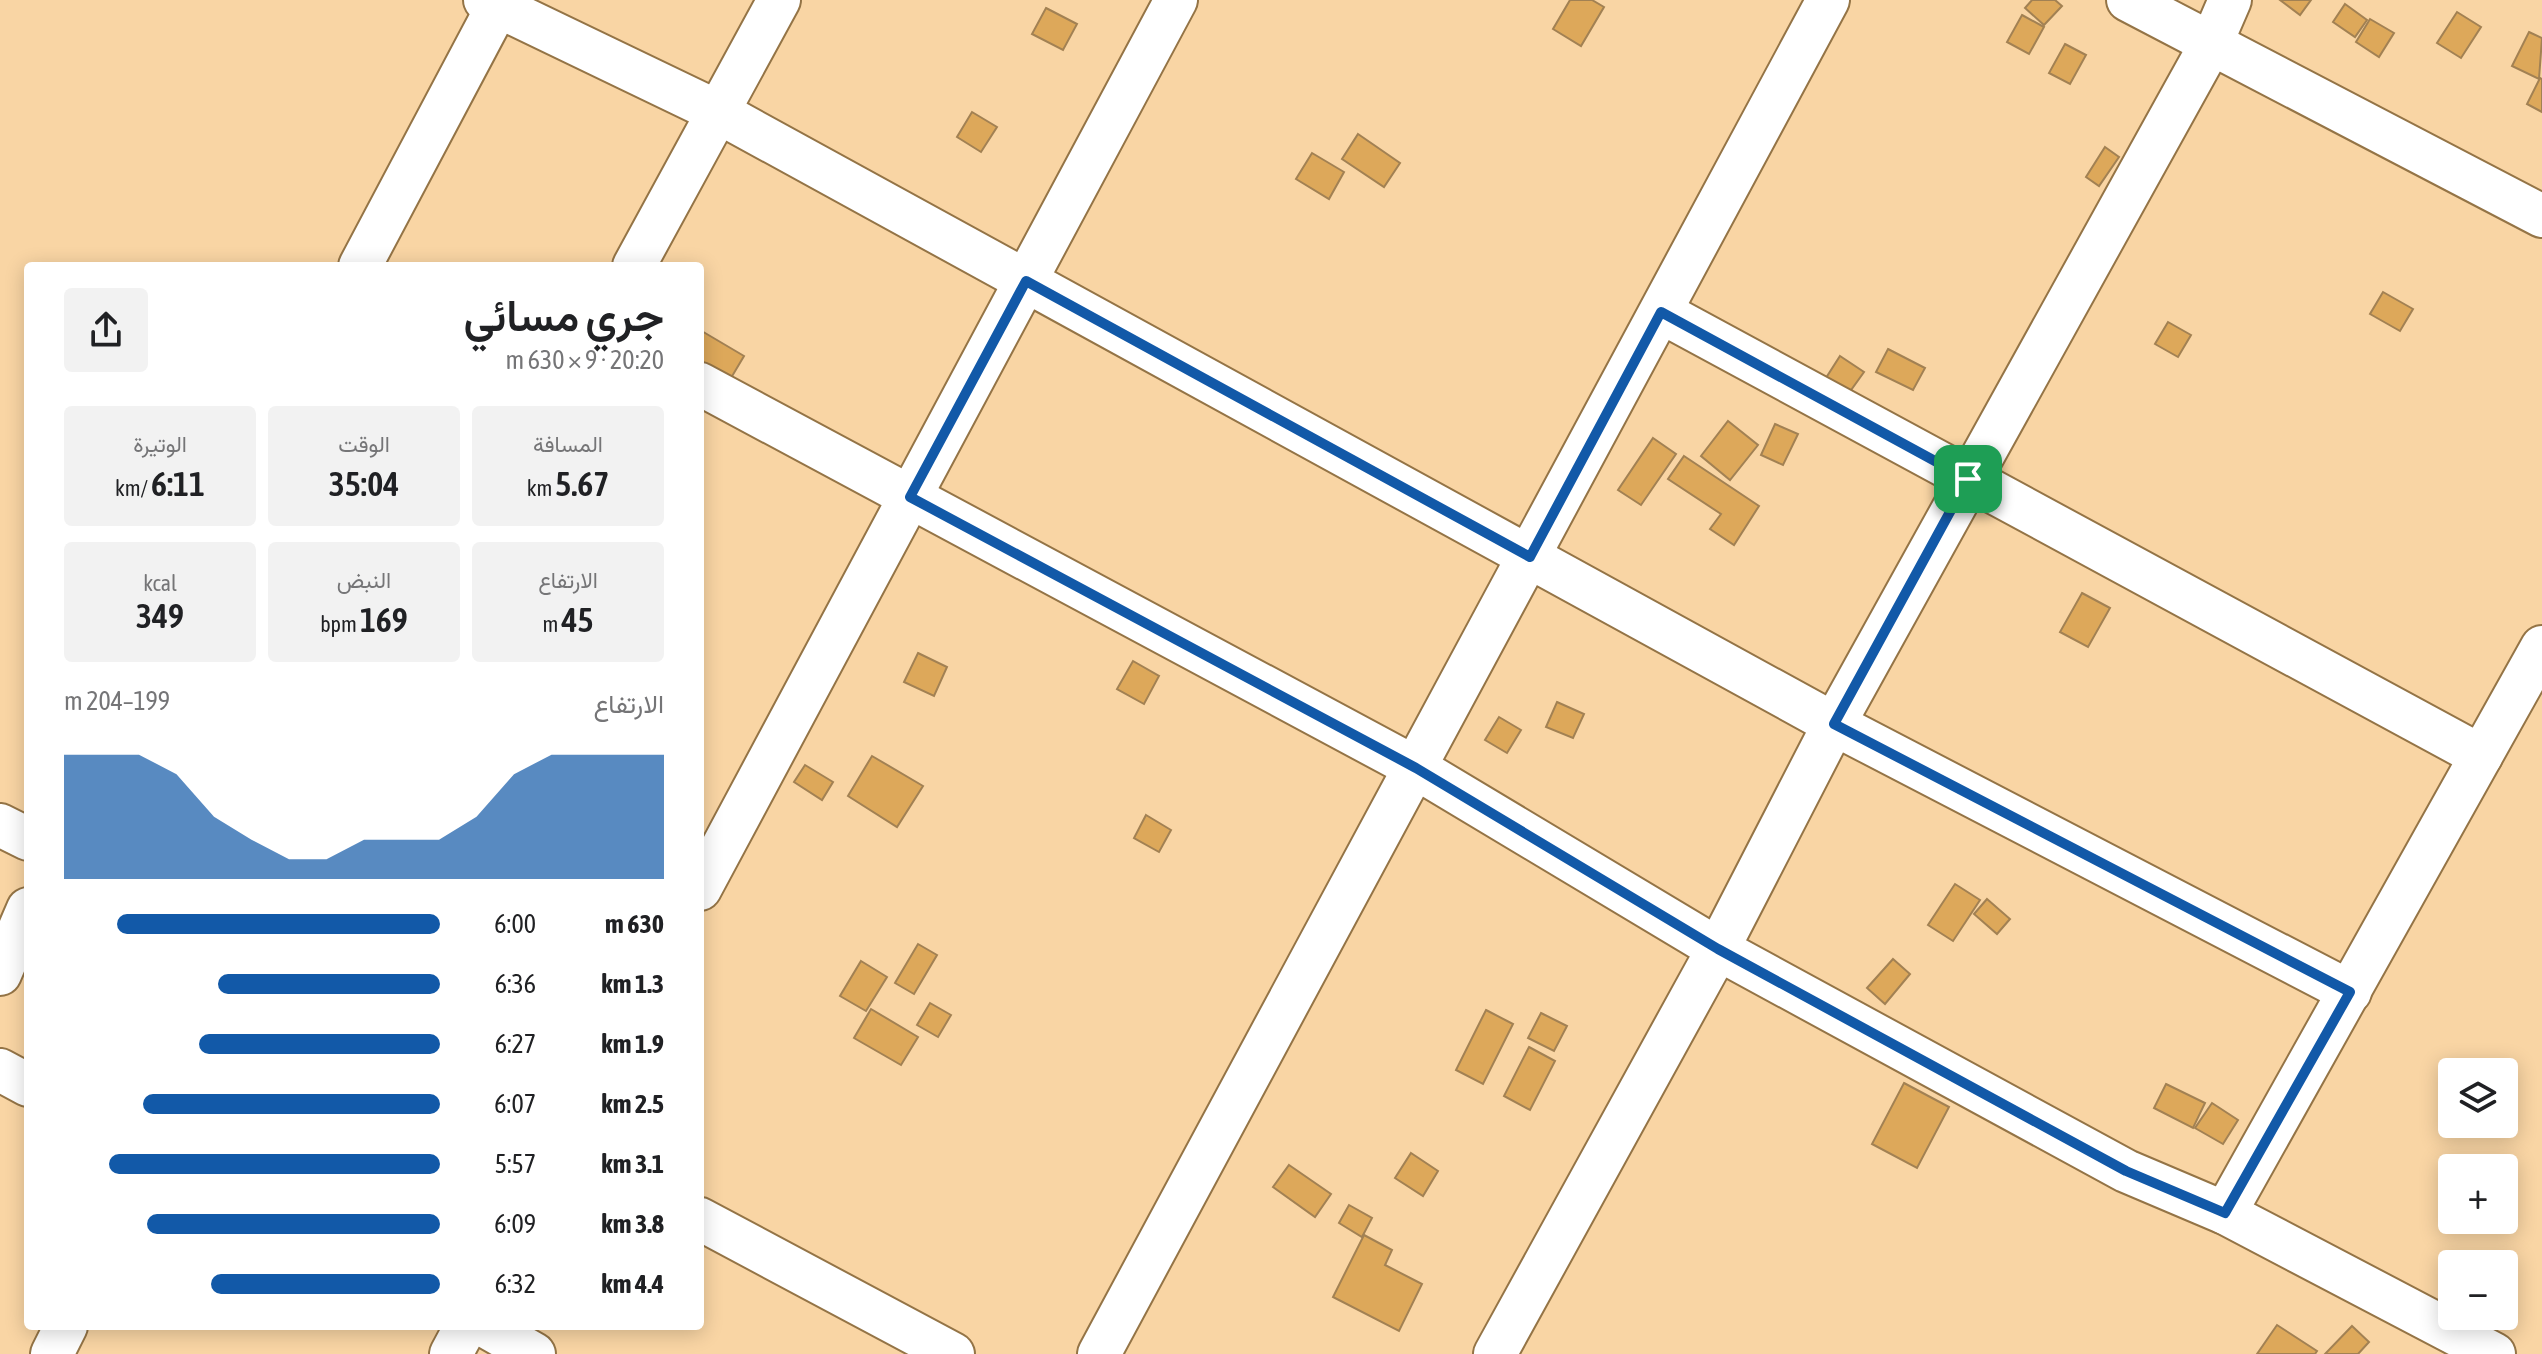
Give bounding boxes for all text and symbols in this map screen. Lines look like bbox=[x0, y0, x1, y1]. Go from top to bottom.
button: share bbox=[64, 288, 148, 372]
text: جري مسائي bbox=[464, 290, 664, 340]
text: 20:20 · 9 × 630 m bbox=[505, 345, 664, 375]
text: الوتيرة bbox=[133, 431, 187, 457]
text: الوقت bbox=[338, 431, 390, 457]
text: المسافة bbox=[533, 431, 603, 457]
pin bbox=[1934, 445, 2002, 513]
icon: arrive bbox=[1946, 457, 1990, 501]
text: 6:11 bbox=[151, 464, 205, 503]
text: 35:04 bbox=[329, 464, 399, 503]
text: 5.67 bbox=[555, 464, 609, 503]
text: /km bbox=[115, 475, 151, 501]
text: km bbox=[527, 475, 555, 501]
text: النبض bbox=[337, 567, 391, 593]
text: الارتفاع bbox=[538, 567, 598, 593]
text: kcal bbox=[143, 570, 177, 596]
text: 349 bbox=[136, 596, 184, 635]
text: 169 bbox=[360, 600, 408, 639]
text: 45 bbox=[561, 600, 593, 639]
text: bpm bbox=[320, 611, 360, 637]
text: m bbox=[543, 611, 561, 637]
text: 199–204 m bbox=[64, 686, 170, 716]
text: الارتفاع bbox=[593, 689, 664, 719]
text: 6:00 bbox=[494, 909, 536, 939]
text: 630 m bbox=[605, 909, 664, 939]
text: 6:36 bbox=[495, 969, 536, 999]
text: 1.3 km bbox=[601, 969, 664, 999]
text: 6:27 bbox=[495, 1029, 536, 1059]
text: 1.9 km bbox=[601, 1029, 664, 1059]
map controls bbox=[2438, 1058, 2518, 1330]
button: layers bbox=[2438, 1058, 2518, 1138]
text: 6:07 bbox=[494, 1089, 536, 1119]
text: 2.5 km bbox=[601, 1089, 664, 1119]
text: 5:57 bbox=[495, 1149, 536, 1179]
text: 3.1 km bbox=[601, 1149, 664, 1179]
button: + bbox=[2438, 1154, 2518, 1234]
text: 6:09 bbox=[494, 1209, 536, 1239]
text: 3.8 km bbox=[601, 1209, 664, 1239]
button: − bbox=[2438, 1250, 2518, 1330]
text: 6:32 bbox=[495, 1269, 536, 1299]
text: 4.4 km bbox=[601, 1269, 664, 1299]

